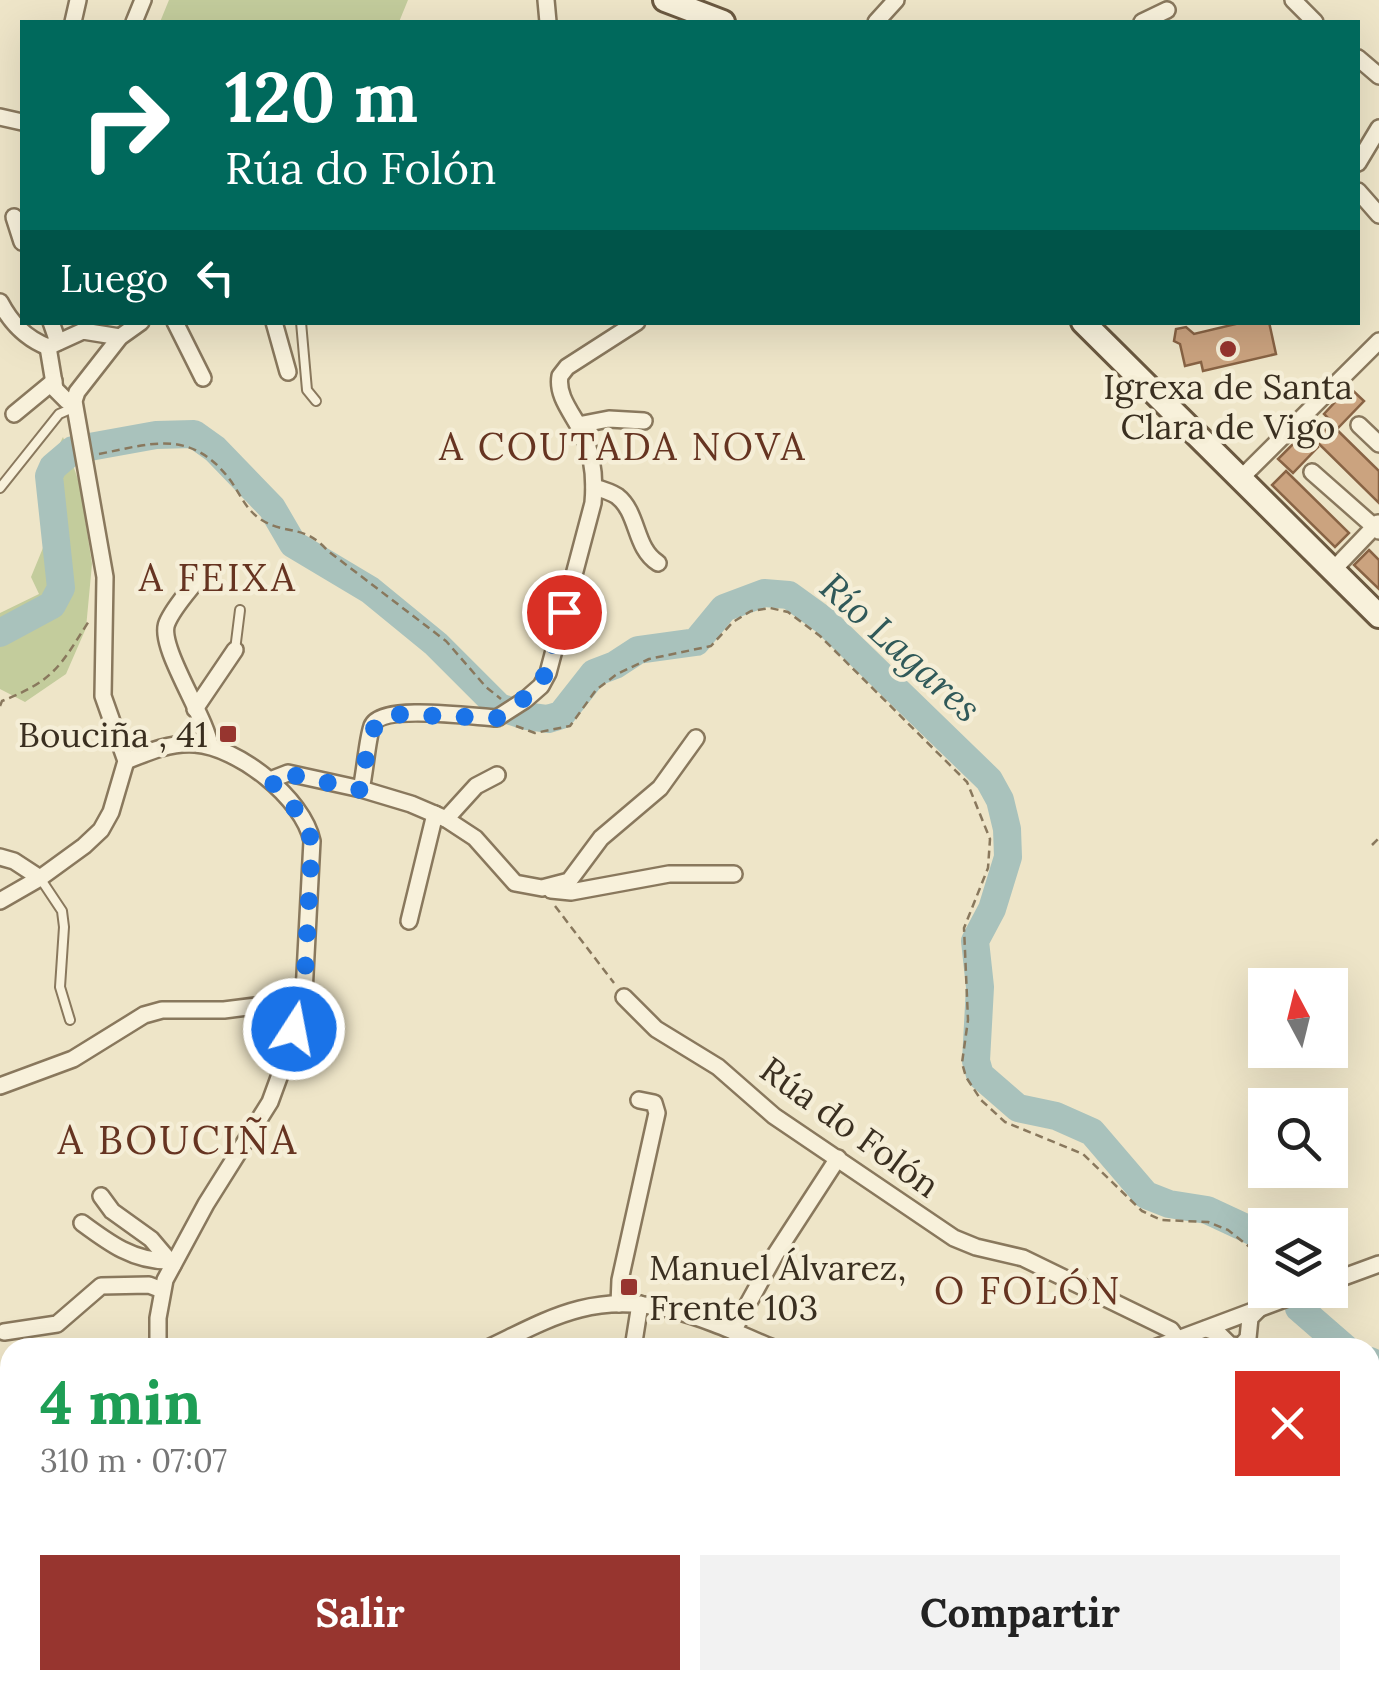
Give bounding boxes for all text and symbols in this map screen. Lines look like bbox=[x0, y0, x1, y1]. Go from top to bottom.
text: 120 m bbox=[225, 52, 418, 141]
icon: right bbox=[60, 60, 190, 190]
text: Rúa do Folón bbox=[225, 139, 496, 196]
icon: left bbox=[188, 250, 243, 305]
text: Luego bbox=[60, 254, 168, 302]
marker: Igrexa de Santa Clara de Vigo bbox=[1217, 338, 1239, 360]
place label: Igrexa de Santa Clara de Vigo bbox=[1103, 364, 1353, 449]
district label: A COUTADA NOVA bbox=[438, 422, 807, 470]
district label: A FEIXA bbox=[138, 553, 297, 601]
water label: Río Lagares bbox=[810, 562, 992, 733]
pin bbox=[522, 570, 607, 655]
icon: arrive bbox=[537, 585, 592, 640]
place label: Bouciña , 41 bbox=[18, 712, 208, 757]
marker: Bouciña , 41 bbox=[217, 723, 239, 745]
north arrow bbox=[1248, 968, 1348, 1068]
map controls bbox=[1248, 968, 1348, 1308]
position arrow bbox=[242, 977, 346, 1081]
street label: Rúa do Folón bbox=[751, 1047, 949, 1207]
button: search bbox=[1248, 1088, 1348, 1188]
district label: A BOUCIÑA bbox=[56, 1114, 299, 1165]
button: layers bbox=[1248, 1208, 1348, 1308]
place label: Manuel Álvarez, Frente 103 bbox=[649, 1245, 906, 1330]
district label: O FOLÓN bbox=[934, 1266, 1122, 1314]
marker: Manuel Álvarez, Frente 103 bbox=[618, 1276, 640, 1298]
text: 4 min bbox=[40, 1364, 202, 1440]
button: close bbox=[1235, 1371, 1340, 1476]
text: 310 m · 07:07 bbox=[40, 1440, 227, 1481]
button: Salir bbox=[40, 1555, 680, 1670]
button: Compartir bbox=[700, 1555, 1340, 1670]

